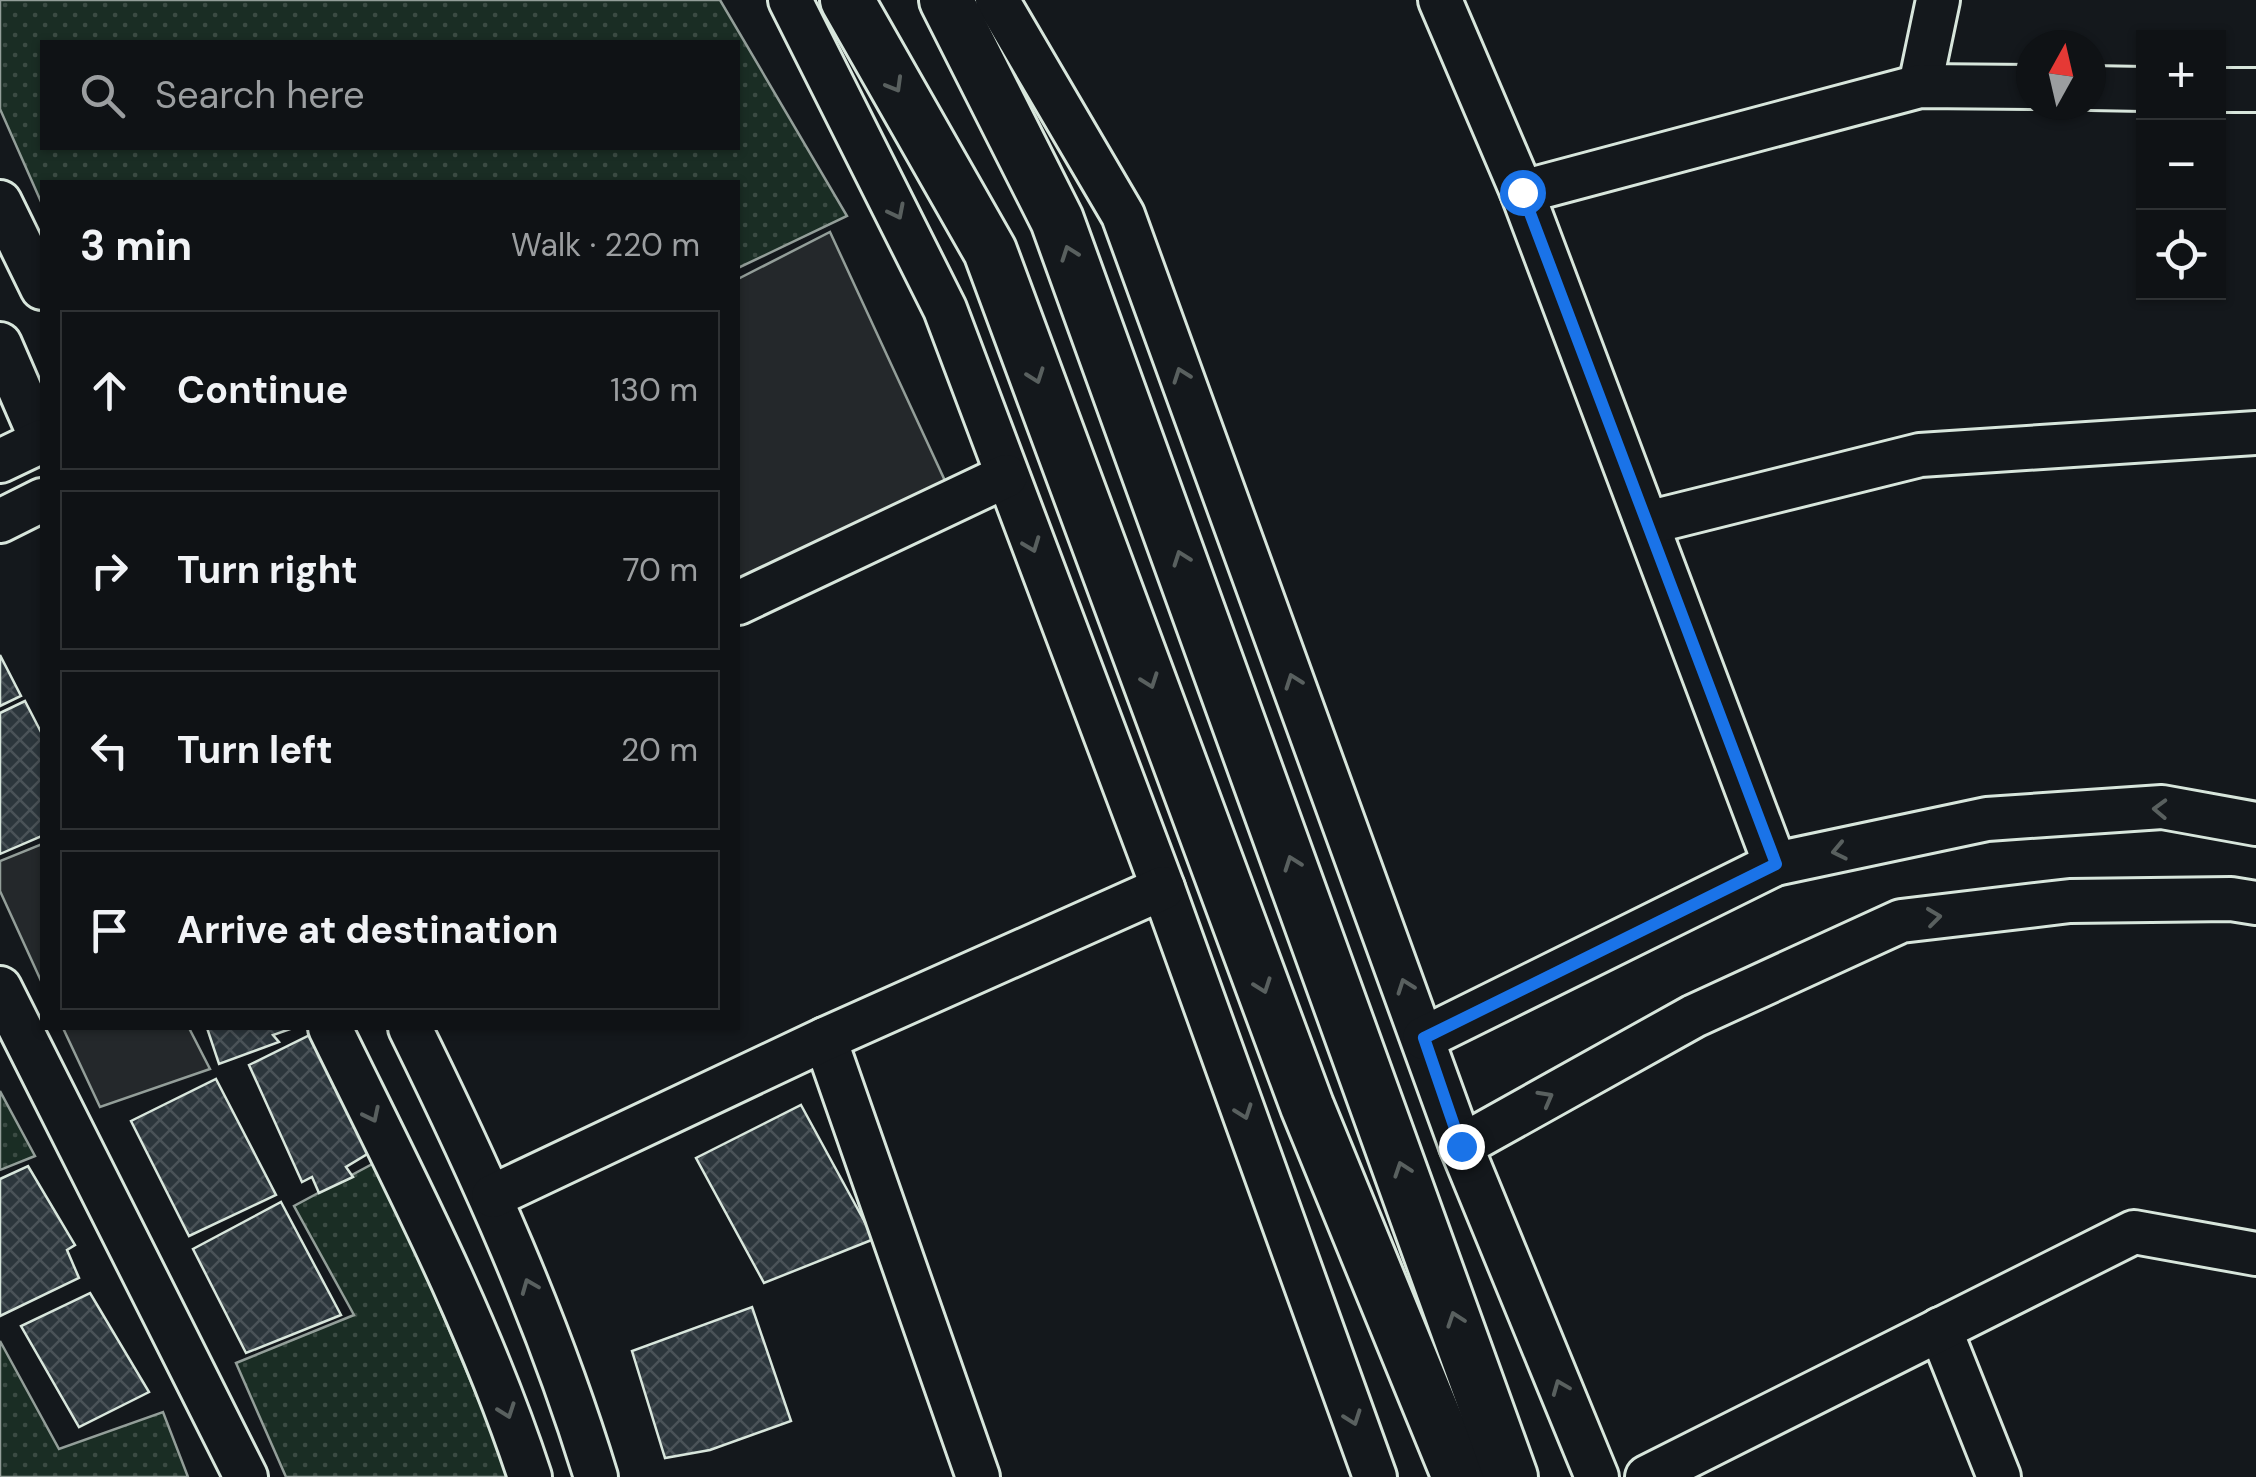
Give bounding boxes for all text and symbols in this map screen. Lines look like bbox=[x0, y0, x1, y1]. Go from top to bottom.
north arrow bbox=[2016, 30, 2106, 120]
map controls bbox=[2136, 30, 2226, 300]
button: + bbox=[2136, 30, 2226, 120]
search box bbox=[40, 40, 740, 150]
icon: search bbox=[75, 68, 130, 123]
text: Search here bbox=[155, 70, 365, 120]
one-way arrow bbox=[883, 74, 903, 92]
button: − bbox=[2136, 120, 2226, 210]
route start bbox=[1500, 170, 1546, 216]
one-way arrow bbox=[885, 202, 905, 220]
button: locate bbox=[2136, 210, 2226, 300]
text: 3 min bbox=[80, 218, 192, 273]
text: Walk · 220 m bbox=[511, 224, 700, 266]
one-way arrow bbox=[1060, 245, 1081, 262]
icon: ahead bbox=[82, 363, 137, 418]
text: Continue bbox=[177, 365, 348, 415]
one-way arrow bbox=[1024, 367, 1045, 384]
one-way arrow bbox=[1172, 368, 1193, 385]
text: 130 m bbox=[610, 369, 698, 411]
one-way arrow bbox=[1021, 535, 1041, 553]
icon: right bbox=[82, 543, 137, 598]
text: Turn right bbox=[177, 545, 358, 595]
text: 70 m bbox=[622, 549, 698, 591]
one-way arrow bbox=[1172, 550, 1193, 567]
one-way arrow bbox=[1138, 672, 1158, 689]
one-way arrow bbox=[1284, 673, 1305, 690]
icon: left bbox=[82, 723, 137, 778]
text: Turn left bbox=[177, 725, 333, 775]
text: 20 m bbox=[621, 729, 698, 771]
one-way arrow bbox=[2151, 799, 2167, 820]
one-way arrow bbox=[1831, 839, 1848, 860]
one-way arrow bbox=[1283, 856, 1304, 873]
icon: arrive bbox=[82, 903, 137, 958]
text: Arrive at destination bbox=[177, 905, 559, 955]
one-way arrow bbox=[1926, 907, 1942, 928]
one-way arrow bbox=[1251, 976, 1272, 993]
one-way arrow bbox=[1397, 978, 1417, 996]
one-way arrow bbox=[1536, 1091, 1554, 1111]
one-way arrow bbox=[1232, 1102, 1253, 1119]
one-way arrow bbox=[360, 1105, 380, 1123]
route end bbox=[1439, 1124, 1485, 1170]
one-way arrow bbox=[1393, 1161, 1414, 1178]
one-way arrow bbox=[520, 1278, 540, 1296]
one-way arrow bbox=[1446, 1312, 1467, 1329]
one-way arrow bbox=[1552, 1379, 1572, 1397]
one-way arrow bbox=[495, 1401, 516, 1418]
one-way arrow bbox=[1342, 1408, 1362, 1425]

